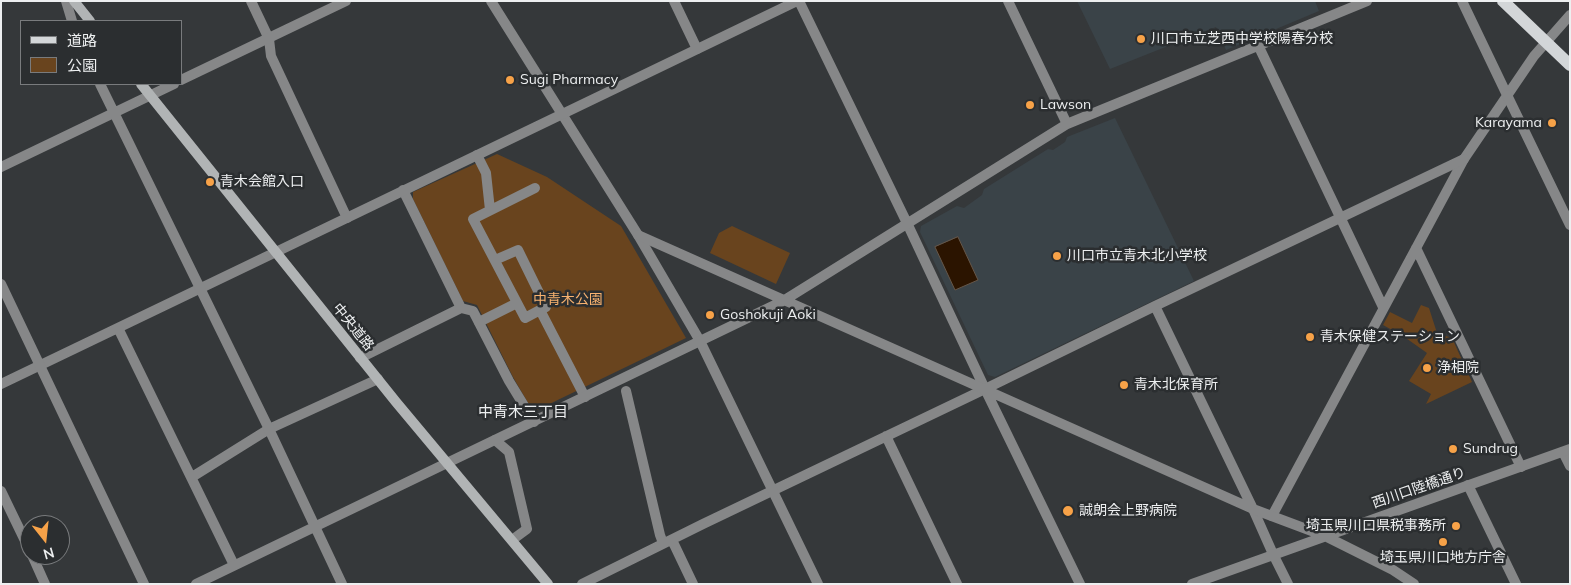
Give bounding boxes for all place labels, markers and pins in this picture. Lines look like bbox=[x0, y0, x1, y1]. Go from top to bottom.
place label: 川口市立芝西中学校陽春分校 bbox=[1151, 31, 1333, 47]
marker: 川口市立芝西中学校陽春分校 bbox=[1135, 33, 1147, 45]
place label: Sugi Pharmacy bbox=[520, 72, 618, 88]
marker: Sugi Pharmacy bbox=[504, 74, 516, 86]
place label: Lawson bbox=[1040, 97, 1091, 113]
marker: Lawson bbox=[1024, 99, 1036, 111]
place label: Karayama bbox=[1475, 115, 1542, 131]
marker: Karayama bbox=[1546, 117, 1558, 129]
place label: 青木会館入口 bbox=[220, 174, 304, 190]
marker: 青木会館入口 bbox=[204, 176, 216, 188]
place label: 川口市立青木北小学校 bbox=[1067, 248, 1207, 264]
marker: 川口市立青木北小学校 bbox=[1051, 250, 1063, 262]
place label: Goshokuji Aoki bbox=[720, 307, 816, 323]
marker: Goshokuji Aoki bbox=[704, 309, 716, 321]
place label: 青木保健ステーション bbox=[1320, 329, 1460, 345]
marker: 青木保健ステーション bbox=[1304, 331, 1316, 343]
place label: 浄相院 bbox=[1437, 360, 1479, 376]
marker: 浄相院 bbox=[1421, 362, 1433, 374]
place label: 青木北保育所 bbox=[1134, 377, 1218, 393]
marker: 青木北保育所 bbox=[1118, 379, 1130, 391]
place label: Sundrug bbox=[1463, 441, 1518, 457]
marker: Sundrug bbox=[1447, 443, 1459, 455]
place label: 誠朗会上野病院 bbox=[1079, 503, 1177, 519]
marker: 誠朗会上野病院 bbox=[1061, 504, 1075, 518]
place label: 埼玉県川口県税事務所 bbox=[1306, 518, 1446, 534]
marker: 埼玉県川口県税事務所 bbox=[1450, 520, 1462, 532]
marker: 埼玉県川口地方庁舎 bbox=[1437, 536, 1449, 548]
place label: 埼玉県川口地方庁舎 bbox=[1380, 550, 1506, 566]

